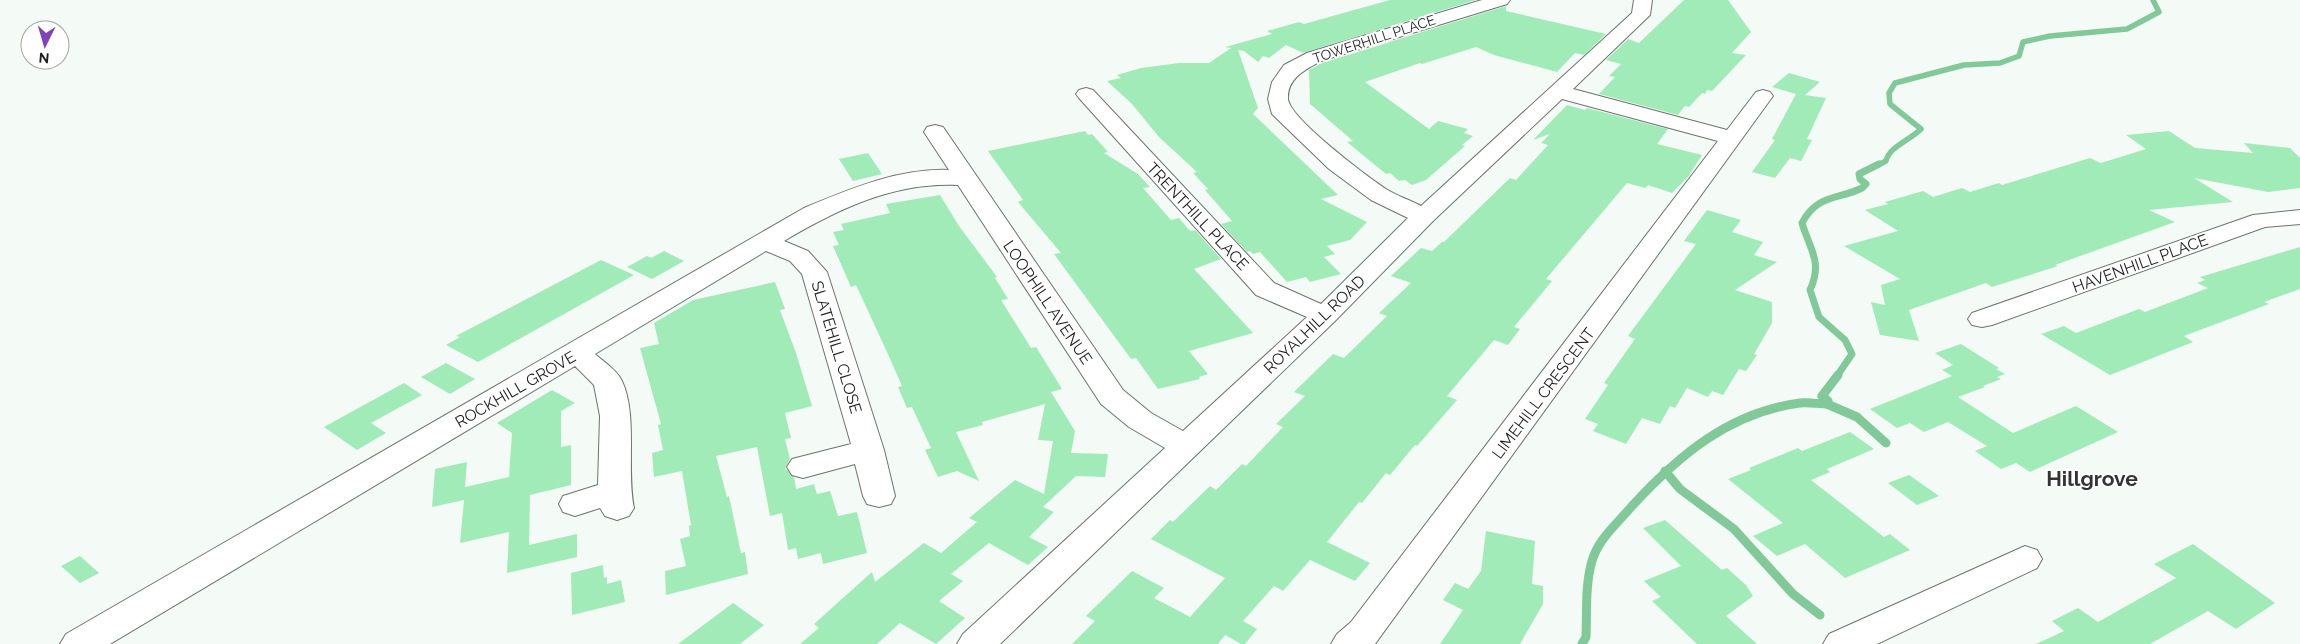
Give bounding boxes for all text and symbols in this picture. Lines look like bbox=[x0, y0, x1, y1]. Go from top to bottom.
street label: TOWERHILL PLACE bbox=[1311, 12, 1437, 66]
north arrow bbox=[20, 20, 70, 70]
text: N bbox=[38, 50, 50, 66]
street label: TRENTHILL PLACE bbox=[1143, 158, 1253, 274]
street label: HAVENHILL PLACE bbox=[2070, 230, 2211, 297]
street label: LOOPHILL AVENUE bbox=[999, 237, 1096, 368]
street label: ROYALHILL ROAD bbox=[1260, 271, 1369, 378]
street label: SLATEHILL CLOSE bbox=[807, 279, 866, 416]
street label: LIMEHILL CRESCENT bbox=[1488, 324, 1599, 462]
street label: ROCKHILL GROVE bbox=[452, 347, 579, 432]
district label: Hillgrove bbox=[2046, 466, 2138, 491]

